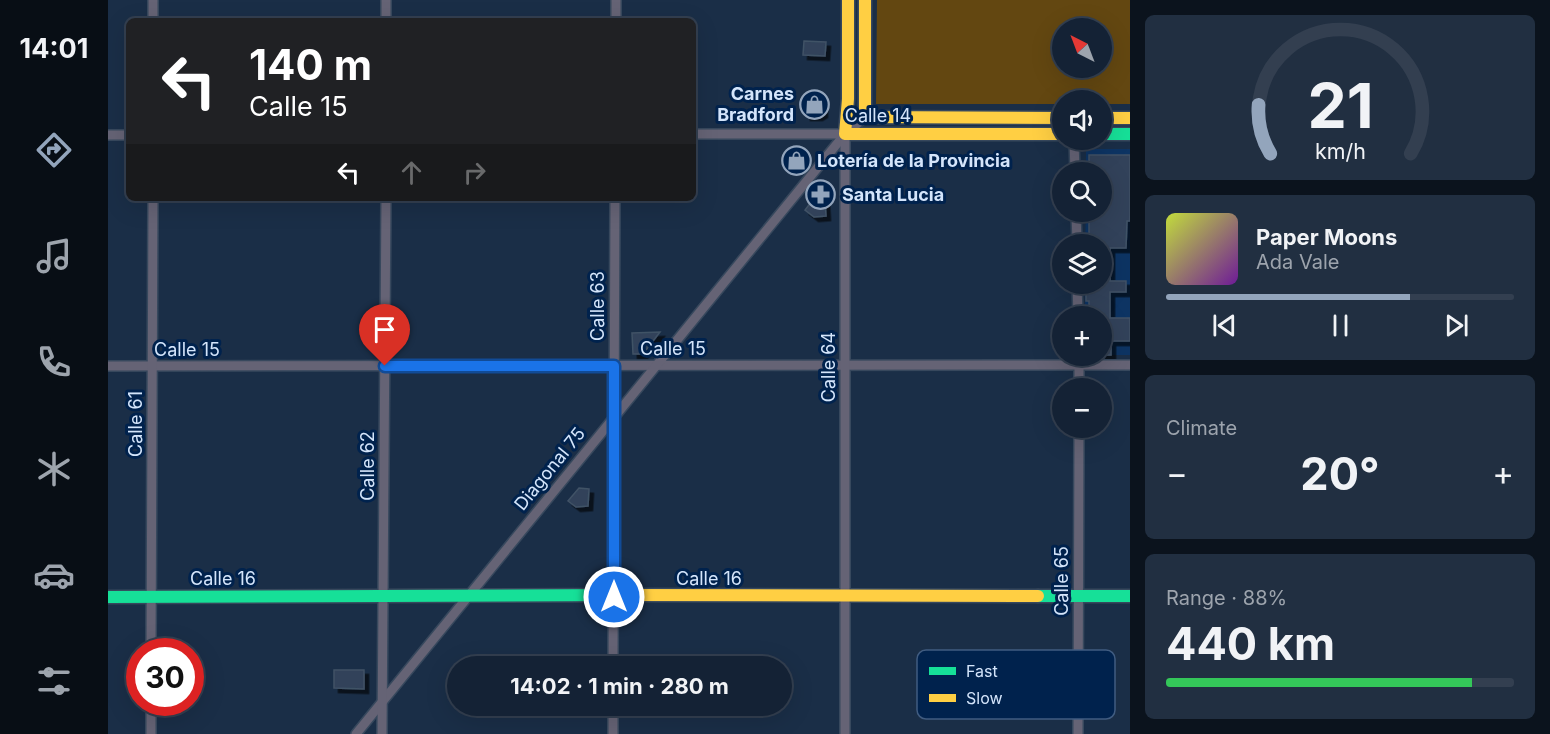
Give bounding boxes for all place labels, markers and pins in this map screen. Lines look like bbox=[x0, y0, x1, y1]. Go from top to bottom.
place label: Carnes Bradford bbox=[717, 83, 794, 125]
shop icon: Carnes Bradford bbox=[799, 88, 831, 120]
shop icon: Lotería de la Provincia bbox=[780, 145, 812, 177]
place label: Lotería de la Provincia bbox=[817, 150, 1010, 171]
pharmacy icon: Santa Lucia bbox=[805, 179, 837, 211]
place label: Santa Lucia bbox=[842, 184, 944, 205]
pin bbox=[359, 304, 410, 366]

